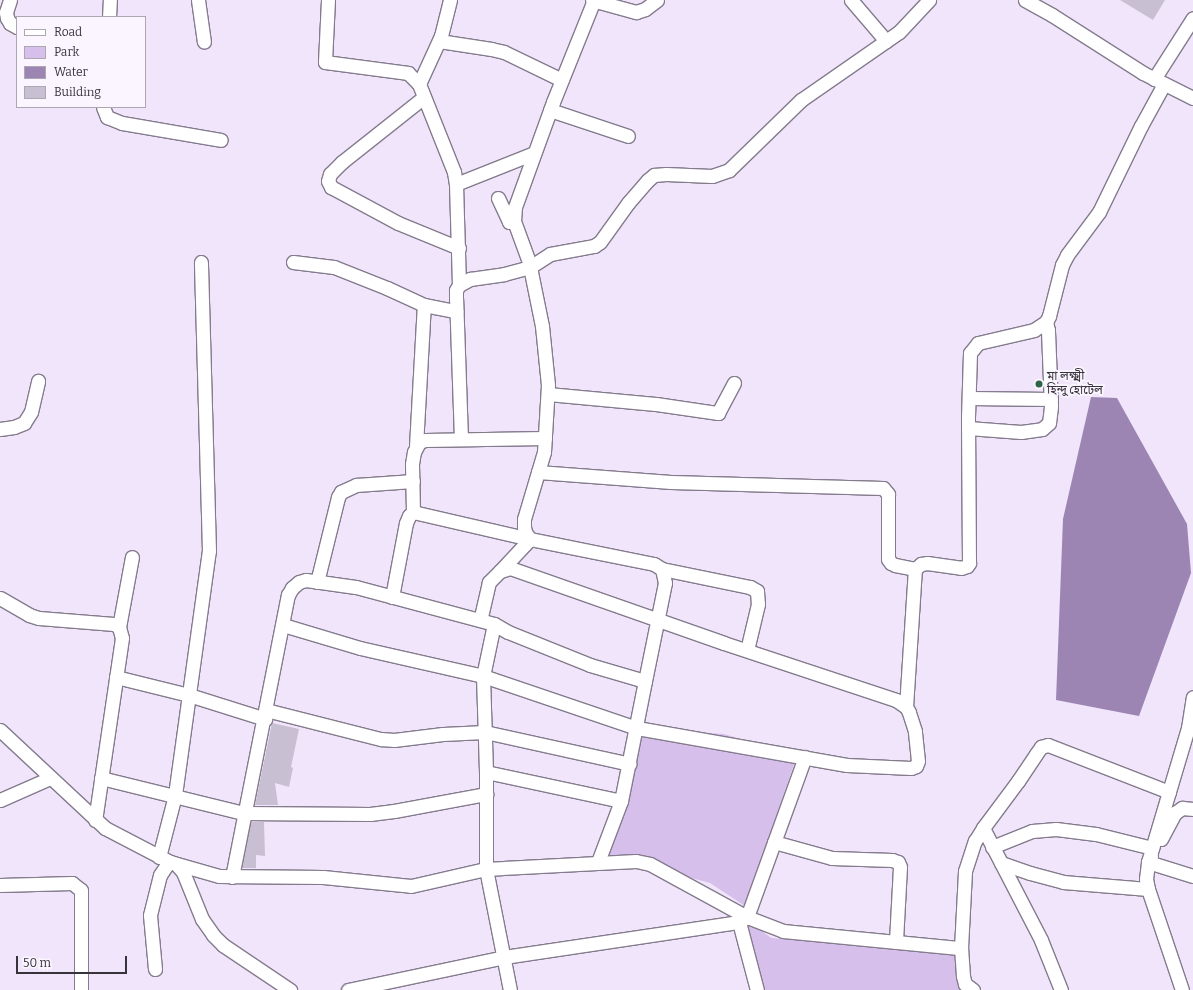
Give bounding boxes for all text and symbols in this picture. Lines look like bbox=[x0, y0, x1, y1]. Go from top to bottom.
legend bbox=[16, 16, 146, 108]
text: Road bbox=[54, 25, 82, 39]
text: Park bbox=[54, 45, 79, 59]
text: Water bbox=[54, 65, 88, 79]
text: Building bbox=[54, 85, 101, 99]
place label: মা লক্ষ্মী হিন্দু হোটেল bbox=[1047, 370, 1103, 398]
marker: মা লক্ষ্মী হিন্দু হোটেল bbox=[1034, 379, 1044, 389]
scale bar bbox=[18, 948, 129, 974]
text: 50 m bbox=[23, 956, 51, 970]

